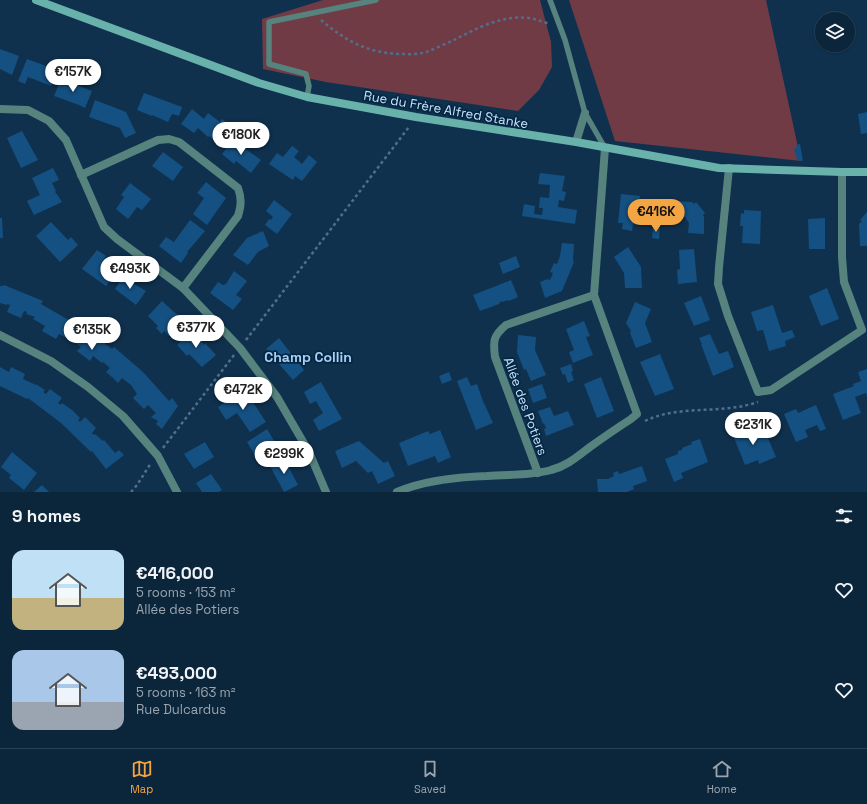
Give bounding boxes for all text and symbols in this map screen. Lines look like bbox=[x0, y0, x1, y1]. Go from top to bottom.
map controls bbox=[815, 12, 855, 52]
button: layers bbox=[815, 12, 855, 52]
pin: €157K bbox=[45, 59, 101, 93]
text: €157K bbox=[54, 63, 92, 80]
street label: Rue du Frère Alfred Stanke bbox=[362, 87, 529, 132]
pin: €180K bbox=[213, 122, 269, 156]
text: €180K bbox=[221, 126, 261, 143]
pin: €416K bbox=[628, 199, 684, 233]
text: €416K bbox=[637, 203, 675, 220]
pin: €493K bbox=[102, 256, 158, 290]
text: €493K bbox=[109, 260, 151, 277]
pin: €377K bbox=[168, 315, 224, 349]
pin: €135K bbox=[64, 317, 120, 351]
text: €377K bbox=[176, 319, 216, 336]
text: €135K bbox=[73, 321, 111, 338]
district label: Champ Collin bbox=[264, 348, 352, 366]
street label: Allée des Potiers bbox=[500, 355, 551, 458]
pin: €472K bbox=[215, 377, 271, 411]
text: €472K bbox=[223, 381, 263, 398]
pin: €231K bbox=[725, 412, 781, 446]
text: €231K bbox=[734, 416, 772, 433]
pin: €299K bbox=[256, 441, 312, 475]
text: €299K bbox=[264, 445, 304, 462]
text: 9 homes bbox=[12, 505, 81, 527]
icon: filters bbox=[833, 505, 855, 527]
text: €416,000 bbox=[136, 562, 214, 584]
icon: home bbox=[44, 566, 92, 614]
icon: heart bbox=[833, 579, 855, 601]
text: 5 rooms · 153 m² bbox=[136, 584, 235, 601]
text: Allée des Potiers bbox=[136, 601, 239, 618]
text: €493,000 bbox=[136, 662, 217, 684]
icon: home bbox=[44, 666, 92, 714]
icon: heart bbox=[833, 679, 855, 701]
text: 5 rooms · 163 m² bbox=[136, 684, 236, 701]
text: Rue Dulcardus bbox=[136, 701, 226, 718]
tab: Map bbox=[130, 758, 153, 796]
tab: Saved bbox=[414, 758, 446, 796]
tab: Home bbox=[707, 758, 737, 796]

